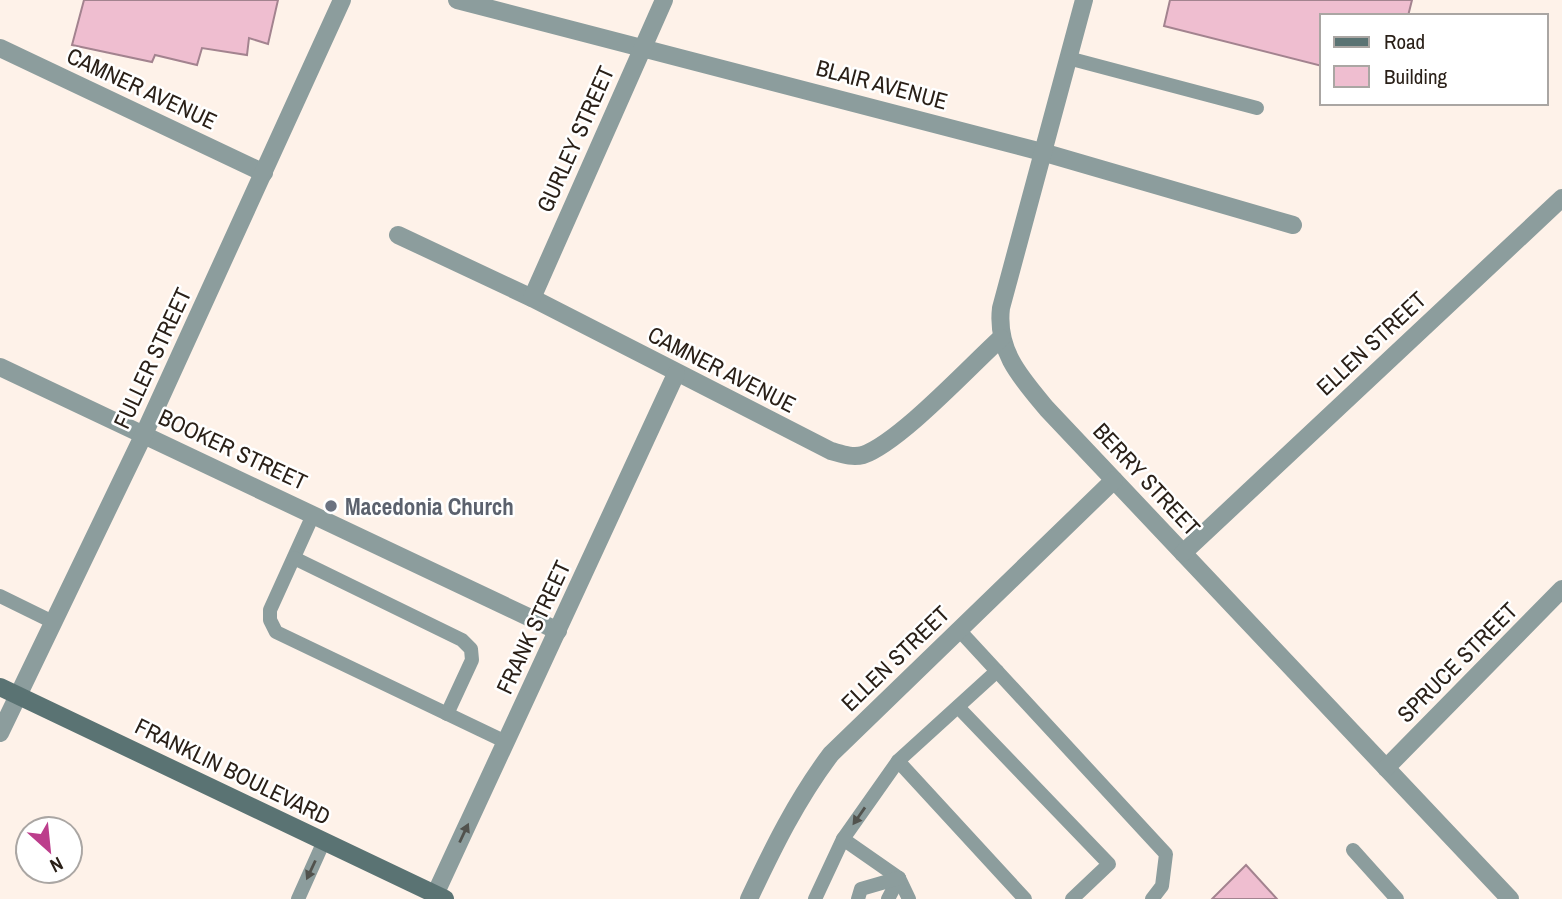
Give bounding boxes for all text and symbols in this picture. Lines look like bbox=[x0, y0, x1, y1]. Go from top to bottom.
legend bbox=[1320, 14, 1548, 105]
text: Road bbox=[1384, 27, 1425, 56]
street label: CAMNER AVENUE bbox=[62, 40, 222, 136]
street label: BLAIR AVENUE bbox=[813, 52, 951, 116]
street label: GURLEY STREET bbox=[529, 61, 621, 217]
text: Building bbox=[1384, 62, 1448, 91]
street label: FULLER STREET bbox=[106, 282, 198, 433]
street label: ELLEN STREET bbox=[1309, 284, 1433, 402]
street label: CAMNER AVENUE bbox=[643, 318, 801, 420]
street label: BOOKER STREET bbox=[154, 401, 313, 497]
street label: BERRY STREET bbox=[1087, 416, 1208, 543]
place label: Macedonia Church bbox=[345, 491, 514, 522]
marker: Macedonia Church bbox=[323, 498, 339, 514]
street label: FRANK STREET bbox=[489, 555, 578, 699]
street label: SPRUCE STREET bbox=[1390, 595, 1524, 729]
street label: ELLEN STREET bbox=[834, 598, 956, 718]
street label: FRANKLIN BOULEVARD bbox=[130, 710, 336, 832]
one-way arrow bbox=[852, 807, 866, 825]
north arrow bbox=[14, 815, 84, 885]
one-way arrow bbox=[458, 823, 470, 843]
text: N bbox=[46, 851, 68, 879]
one-way arrow bbox=[305, 860, 317, 880]

